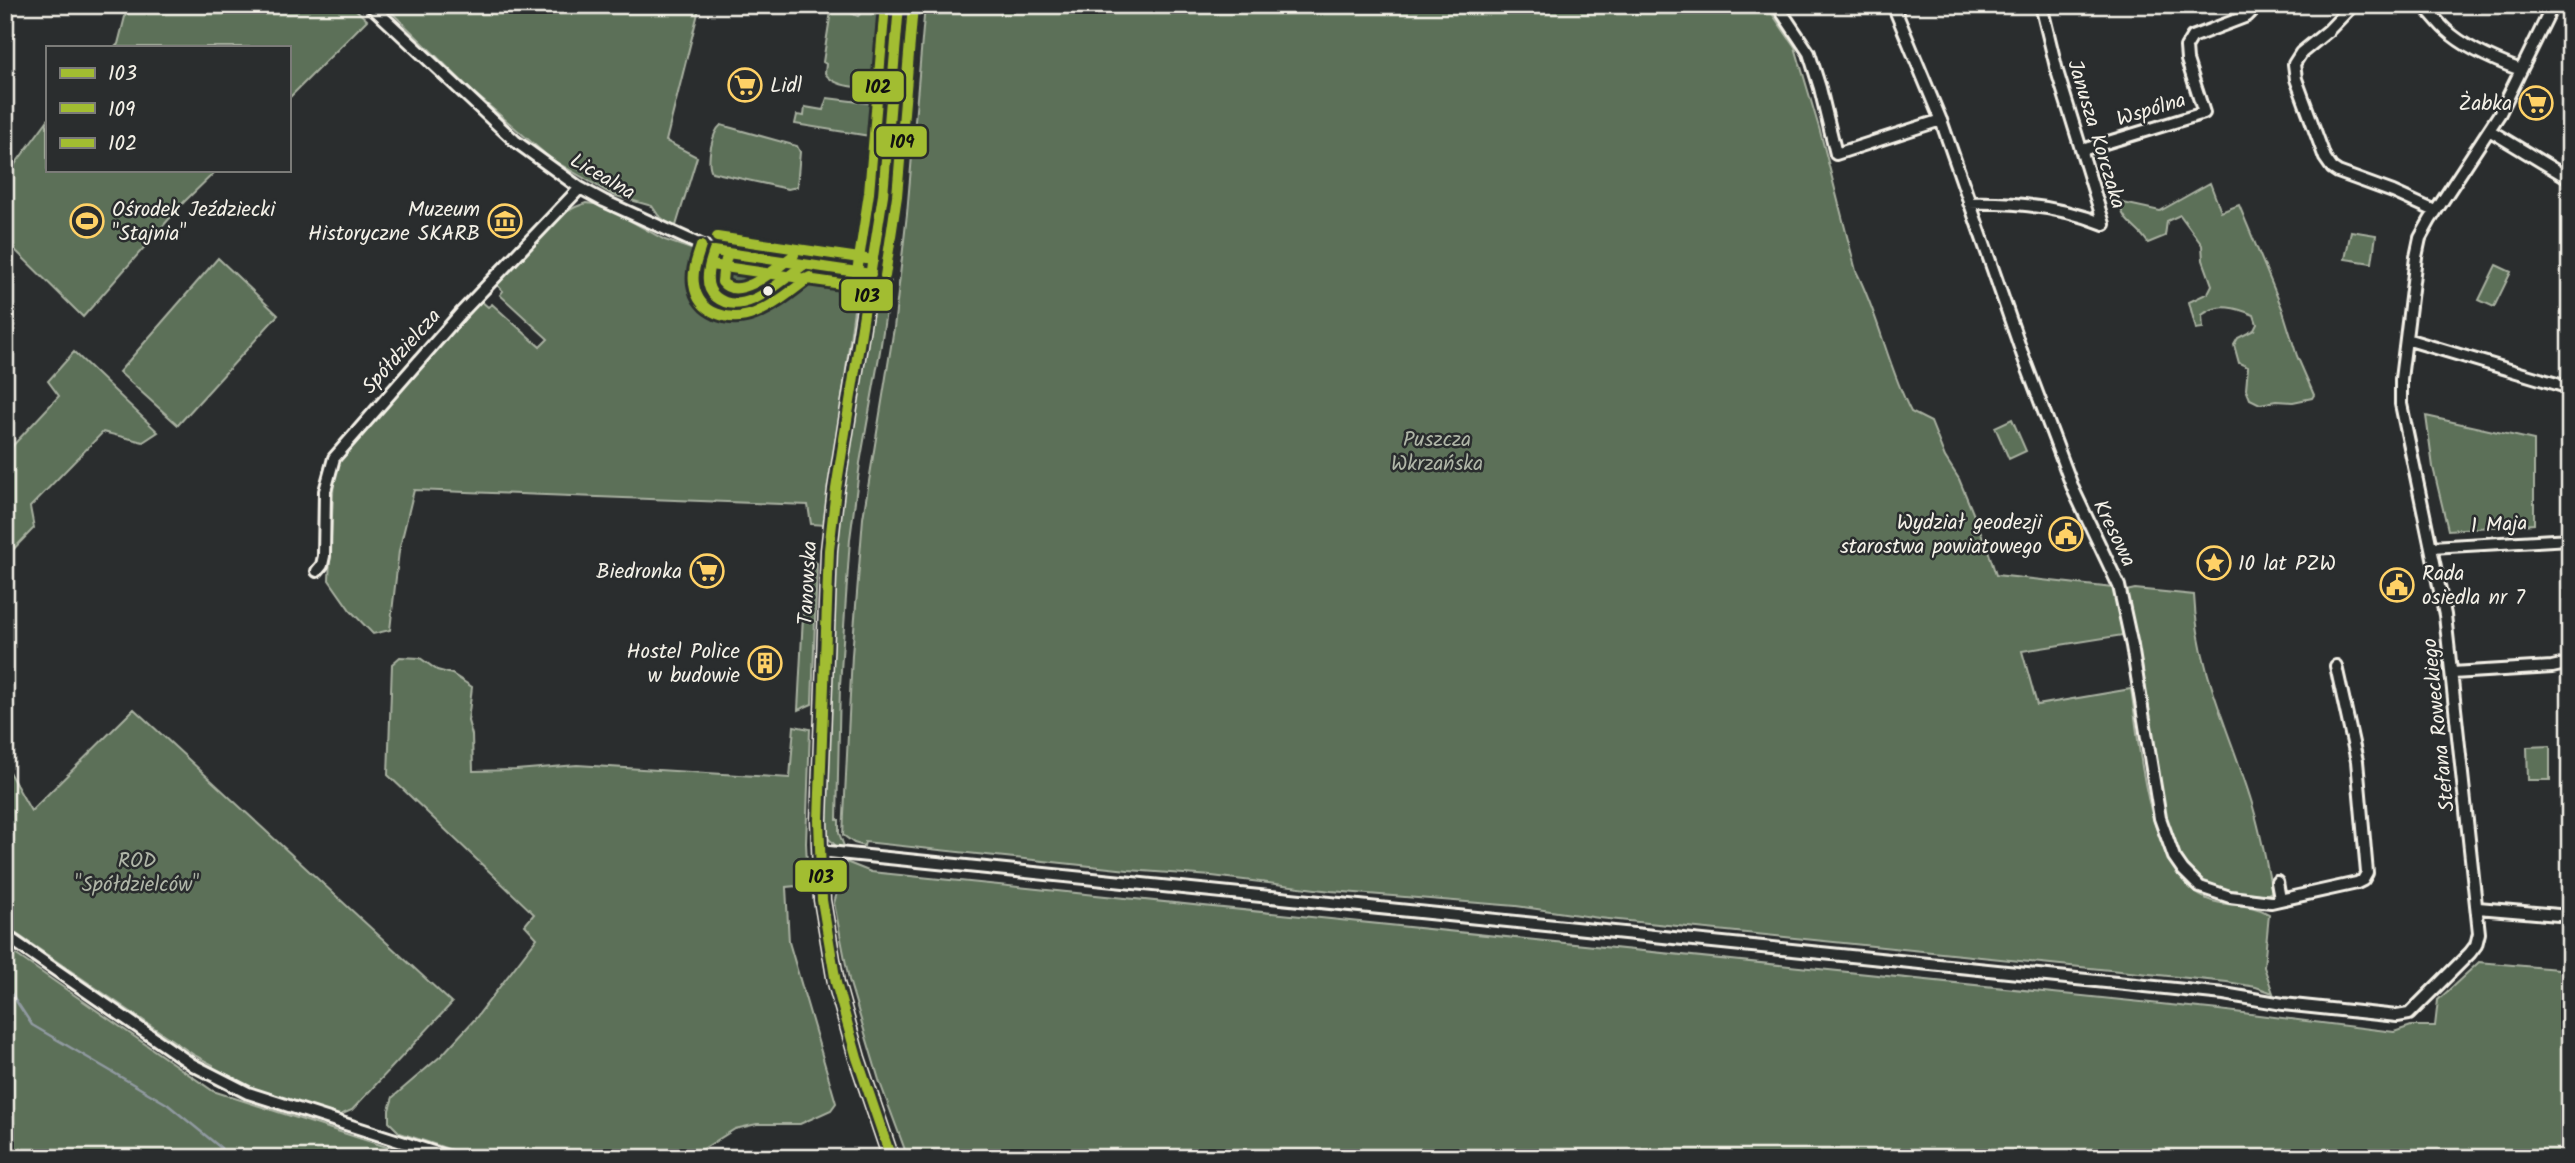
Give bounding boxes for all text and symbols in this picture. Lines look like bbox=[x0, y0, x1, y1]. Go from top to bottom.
legend bbox=[46, 46, 290, 172]
street label: Janusza Korczaka bbox=[2057, 56, 2134, 213]
text: 103 bbox=[108, 58, 137, 91]
supermarket icon: Lidl bbox=[726, 66, 764, 104]
place label: Lidl bbox=[770, 70, 802, 103]
line badge: 102 bbox=[851, 70, 905, 103]
text: 102 bbox=[865, 73, 891, 103]
street label: Wspólna bbox=[2113, 84, 2190, 137]
supermarket icon: Żabka bbox=[2517, 84, 2555, 122]
place label: Żabka bbox=[2458, 88, 2512, 121]
text: 109 bbox=[108, 94, 135, 127]
line badge: 109 bbox=[875, 125, 928, 158]
text: 102 bbox=[108, 128, 137, 161]
text: 109 bbox=[889, 128, 915, 158]
street label: Licealna bbox=[563, 145, 641, 209]
place label: Ośrodek Jeździecki "Stajnia" bbox=[112, 194, 276, 251]
place label: Muzeum Historyczne SKARB bbox=[308, 194, 480, 251]
sports icon: Ośrodek Jeździecki "Stajnia" bbox=[68, 202, 106, 240]
museum icon: Muzeum Historyczne SKARB bbox=[486, 202, 524, 240]
line badge: 103 bbox=[840, 278, 894, 312]
text: 103 bbox=[854, 282, 880, 312]
unlabelled marker bbox=[761, 284, 775, 298]
street label: Spółdzielcza bbox=[354, 302, 450, 402]
park label: Puszcza Wkrzańska bbox=[1391, 424, 1483, 481]
street label: Kresowa bbox=[2083, 494, 2144, 573]
place label: Wydział geodezji starostwa powiatowego bbox=[1840, 507, 2043, 564]
street label: 1 Maja bbox=[2470, 508, 2528, 543]
public building icon: Wydział geodezji starostwa powiatowego bbox=[2047, 515, 2085, 553]
street label: Tanowska bbox=[790, 540, 827, 626]
place icon: 10 lat PZW bbox=[2195, 544, 2233, 582]
place label: 10 lat PZW bbox=[2238, 548, 2336, 581]
supermarket icon: Biedronka bbox=[688, 552, 726, 590]
place label: Biedronka bbox=[596, 556, 682, 589]
place label: Rada osiedla nr 7 bbox=[2422, 558, 2526, 615]
public building icon: Rada osiedla nr 7 bbox=[2378, 566, 2416, 604]
place label: Hostel Police w budowie bbox=[626, 636, 741, 693]
street label: Stefana Roweckiego bbox=[2414, 636, 2465, 813]
building icon: Hostel Police w budowie bbox=[746, 644, 784, 682]
park label: ROD "Spółdzielców" bbox=[75, 845, 199, 902]
line badge: 103 bbox=[794, 859, 848, 893]
text: 103 bbox=[808, 863, 834, 893]

